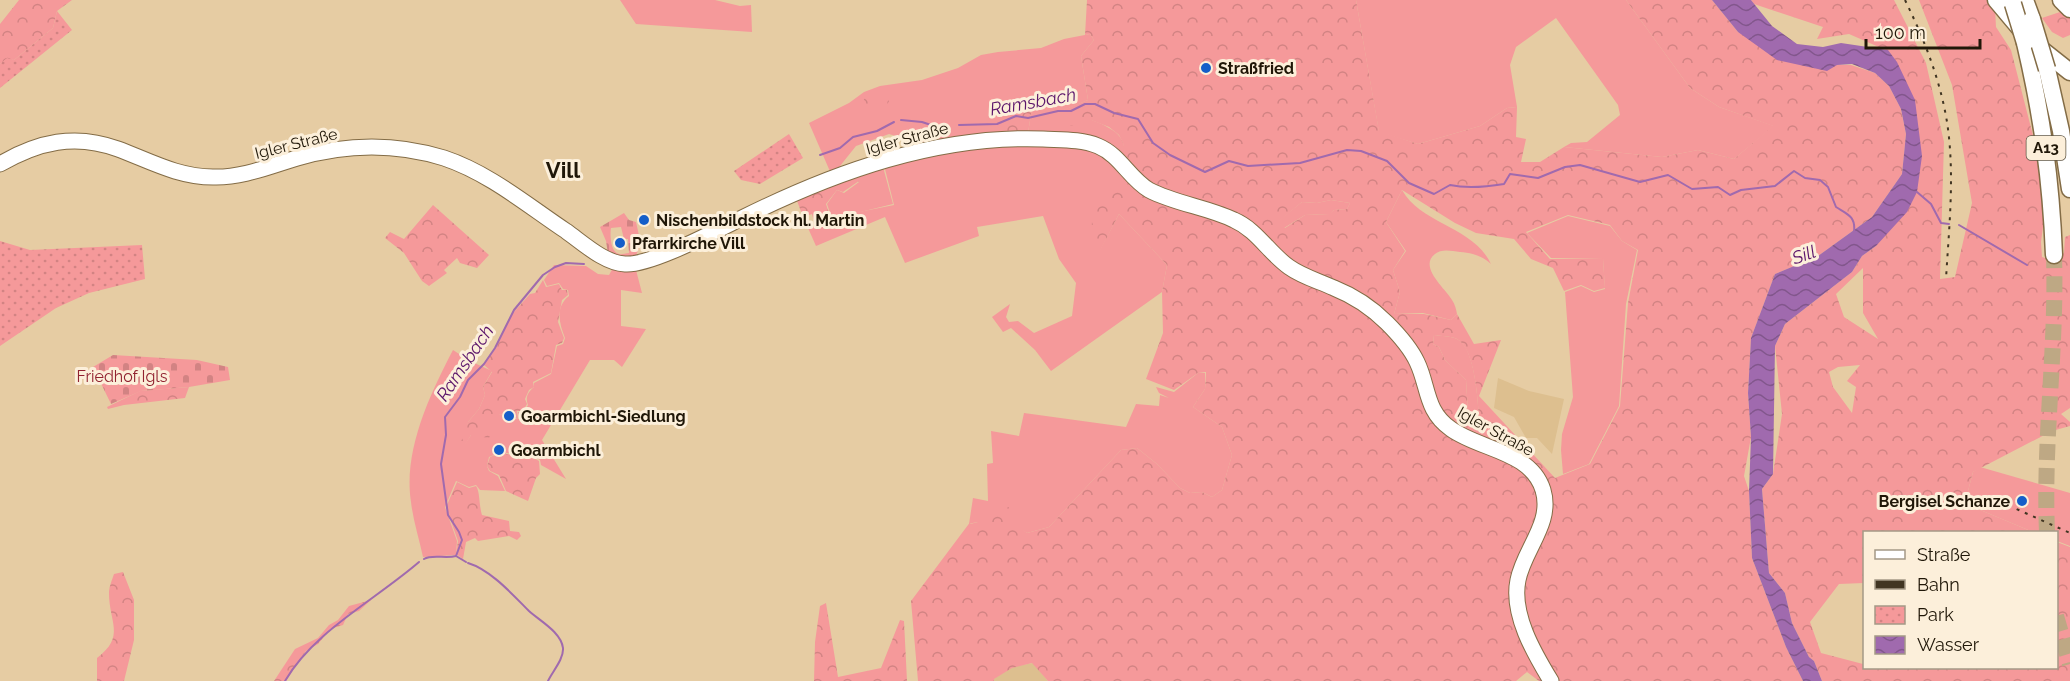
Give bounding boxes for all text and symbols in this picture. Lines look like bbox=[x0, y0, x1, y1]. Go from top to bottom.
scale bar bbox=[1866, 12, 1980, 50]
text: 100 m bbox=[1875, 22, 1926, 43]
place label: Straßfried bbox=[1218, 59, 1294, 78]
marker: Straßfried bbox=[1199, 61, 1213, 75]
water label: Ramsbach bbox=[988, 84, 1078, 119]
street label: Igler Straße bbox=[864, 118, 950, 159]
street label: Igler Straße bbox=[253, 124, 339, 163]
road number: A13 bbox=[2026, 136, 2066, 160]
district label: Vill bbox=[546, 157, 581, 183]
place label: Nischenbildstock hl. Martin bbox=[656, 211, 864, 230]
marker: Nischenbildstock hl. Martin bbox=[637, 213, 651, 227]
place label: Pfarrkirche Vill bbox=[632, 234, 746, 253]
marker: Pfarrkirche Vill bbox=[613, 236, 627, 250]
water label: Sill bbox=[1788, 240, 1819, 269]
water label: Ramsbach bbox=[432, 321, 498, 405]
park label: Friedhof Igls bbox=[77, 367, 168, 386]
street label: Igler Straße bbox=[1454, 403, 1537, 460]
place label: Goarmbichl-Siedlung bbox=[521, 407, 686, 426]
marker: Goarmbichl-Siedlung bbox=[502, 409, 516, 423]
place label: Goarmbichl bbox=[511, 441, 601, 460]
marker: Goarmbichl bbox=[492, 443, 506, 457]
place label: Bergisel Schanze bbox=[1879, 492, 2010, 511]
marker: Bergisel Schanze bbox=[2015, 494, 2029, 508]
legend bbox=[1863, 531, 2058, 669]
text: Straße bbox=[1917, 544, 1971, 565]
text: Bahn bbox=[1917, 574, 1960, 595]
text: Park bbox=[1917, 604, 1954, 625]
text: Wasser bbox=[1917, 634, 1980, 655]

